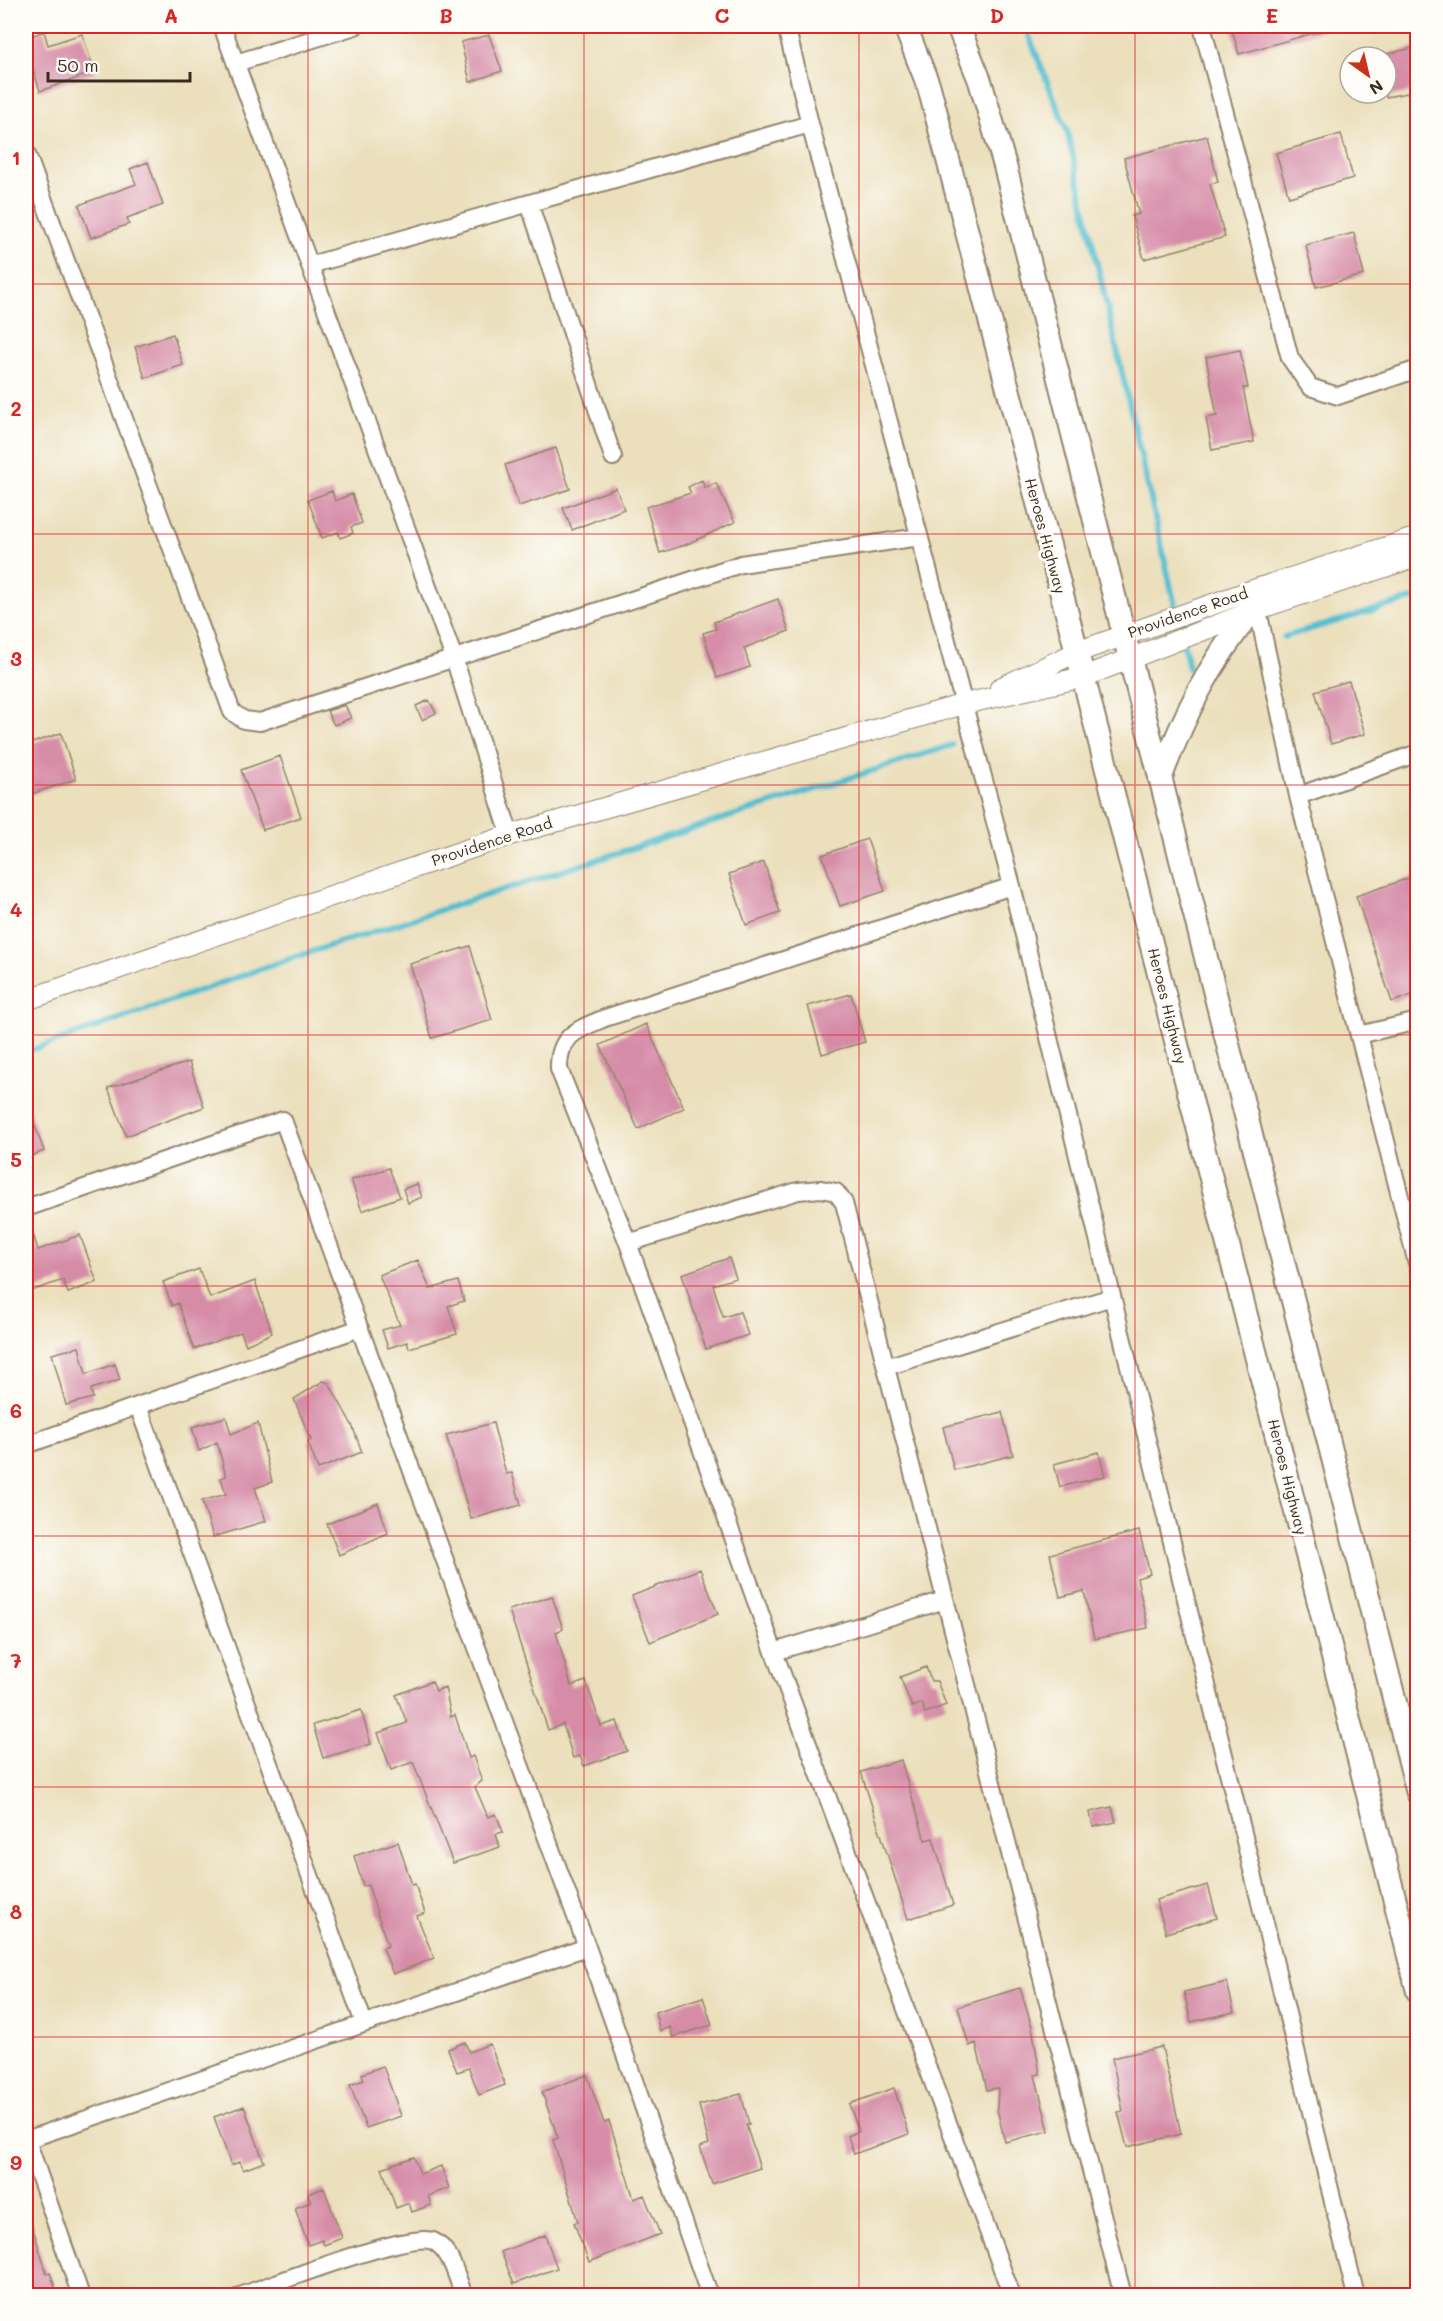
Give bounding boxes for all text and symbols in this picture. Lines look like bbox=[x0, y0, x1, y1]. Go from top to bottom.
text: A bbox=[164, 2, 178, 28]
text: B bbox=[439, 2, 453, 28]
text: C bbox=[715, 2, 730, 28]
text: D bbox=[990, 2, 1004, 28]
text: E bbox=[1266, 2, 1278, 28]
scale bar bbox=[48, 45, 190, 83]
north arrow bbox=[1338, 45, 1398, 105]
text: 50 m bbox=[57, 53, 99, 77]
text: N bbox=[1366, 76, 1388, 100]
text: 1 bbox=[12, 144, 20, 170]
text: 2 bbox=[10, 395, 22, 421]
street label: Heroes Highway bbox=[1021, 476, 1071, 596]
street label: Providence Road bbox=[1125, 582, 1250, 642]
text: 3 bbox=[10, 645, 22, 671]
street label: Providence Road bbox=[429, 812, 554, 870]
text: 4 bbox=[10, 896, 23, 922]
street label: Heroes Highway bbox=[1144, 946, 1192, 1066]
text: 5 bbox=[10, 1146, 22, 1172]
text: 6 bbox=[10, 1397, 22, 1423]
street label: Heroes Highway bbox=[1264, 1417, 1312, 1537]
text: 7 bbox=[10, 1647, 22, 1673]
text: 8 bbox=[10, 1898, 22, 1924]
text: 9 bbox=[10, 2149, 22, 2175]

